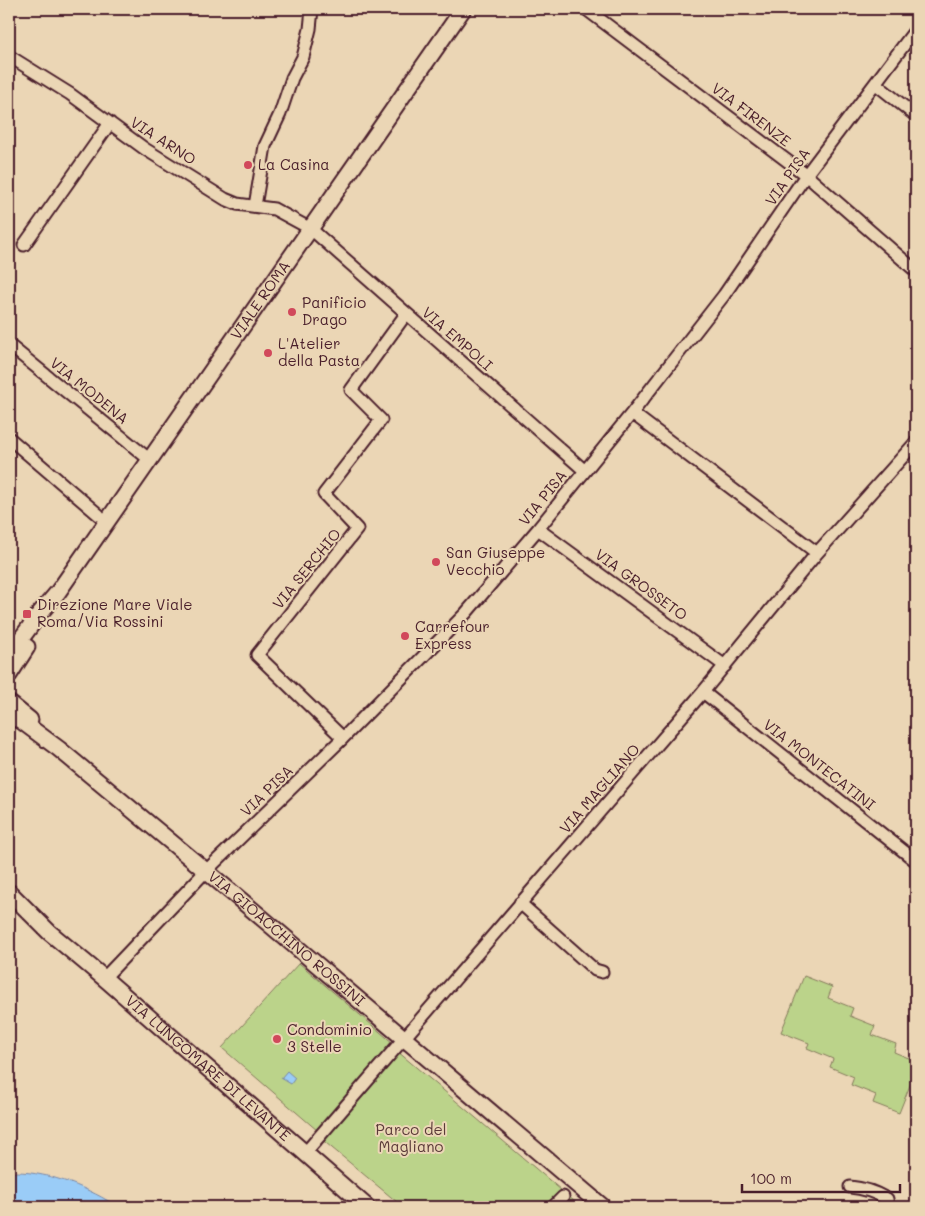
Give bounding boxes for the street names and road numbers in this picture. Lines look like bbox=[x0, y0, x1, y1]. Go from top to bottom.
street label: VIA FIRENZE bbox=[708, 78, 796, 151]
street label: VIA ARNO bbox=[127, 112, 200, 169]
street label: VIA PISA bbox=[760, 144, 814, 209]
street label: VIALE ROMA bbox=[225, 256, 294, 343]
street label: VIA EMPOLI bbox=[418, 302, 498, 375]
street label: VIA MODENA bbox=[46, 352, 133, 428]
street label: VIA PISA bbox=[514, 465, 571, 529]
street label: VIA SERCHIO bbox=[268, 524, 345, 613]
street label: VIA GROSSETO bbox=[591, 544, 692, 625]
street label: VIA MONTECATINI bbox=[760, 714, 880, 815]
street label: VIA MAGLIANO bbox=[555, 739, 644, 837]
street label: VIA PISA bbox=[236, 760, 297, 820]
street label: VIA GIOACCHINO ROSSINI bbox=[204, 866, 370, 1010]
street label: VIA LUNGOMARE DI LEVANTE bbox=[122, 990, 296, 1145]

